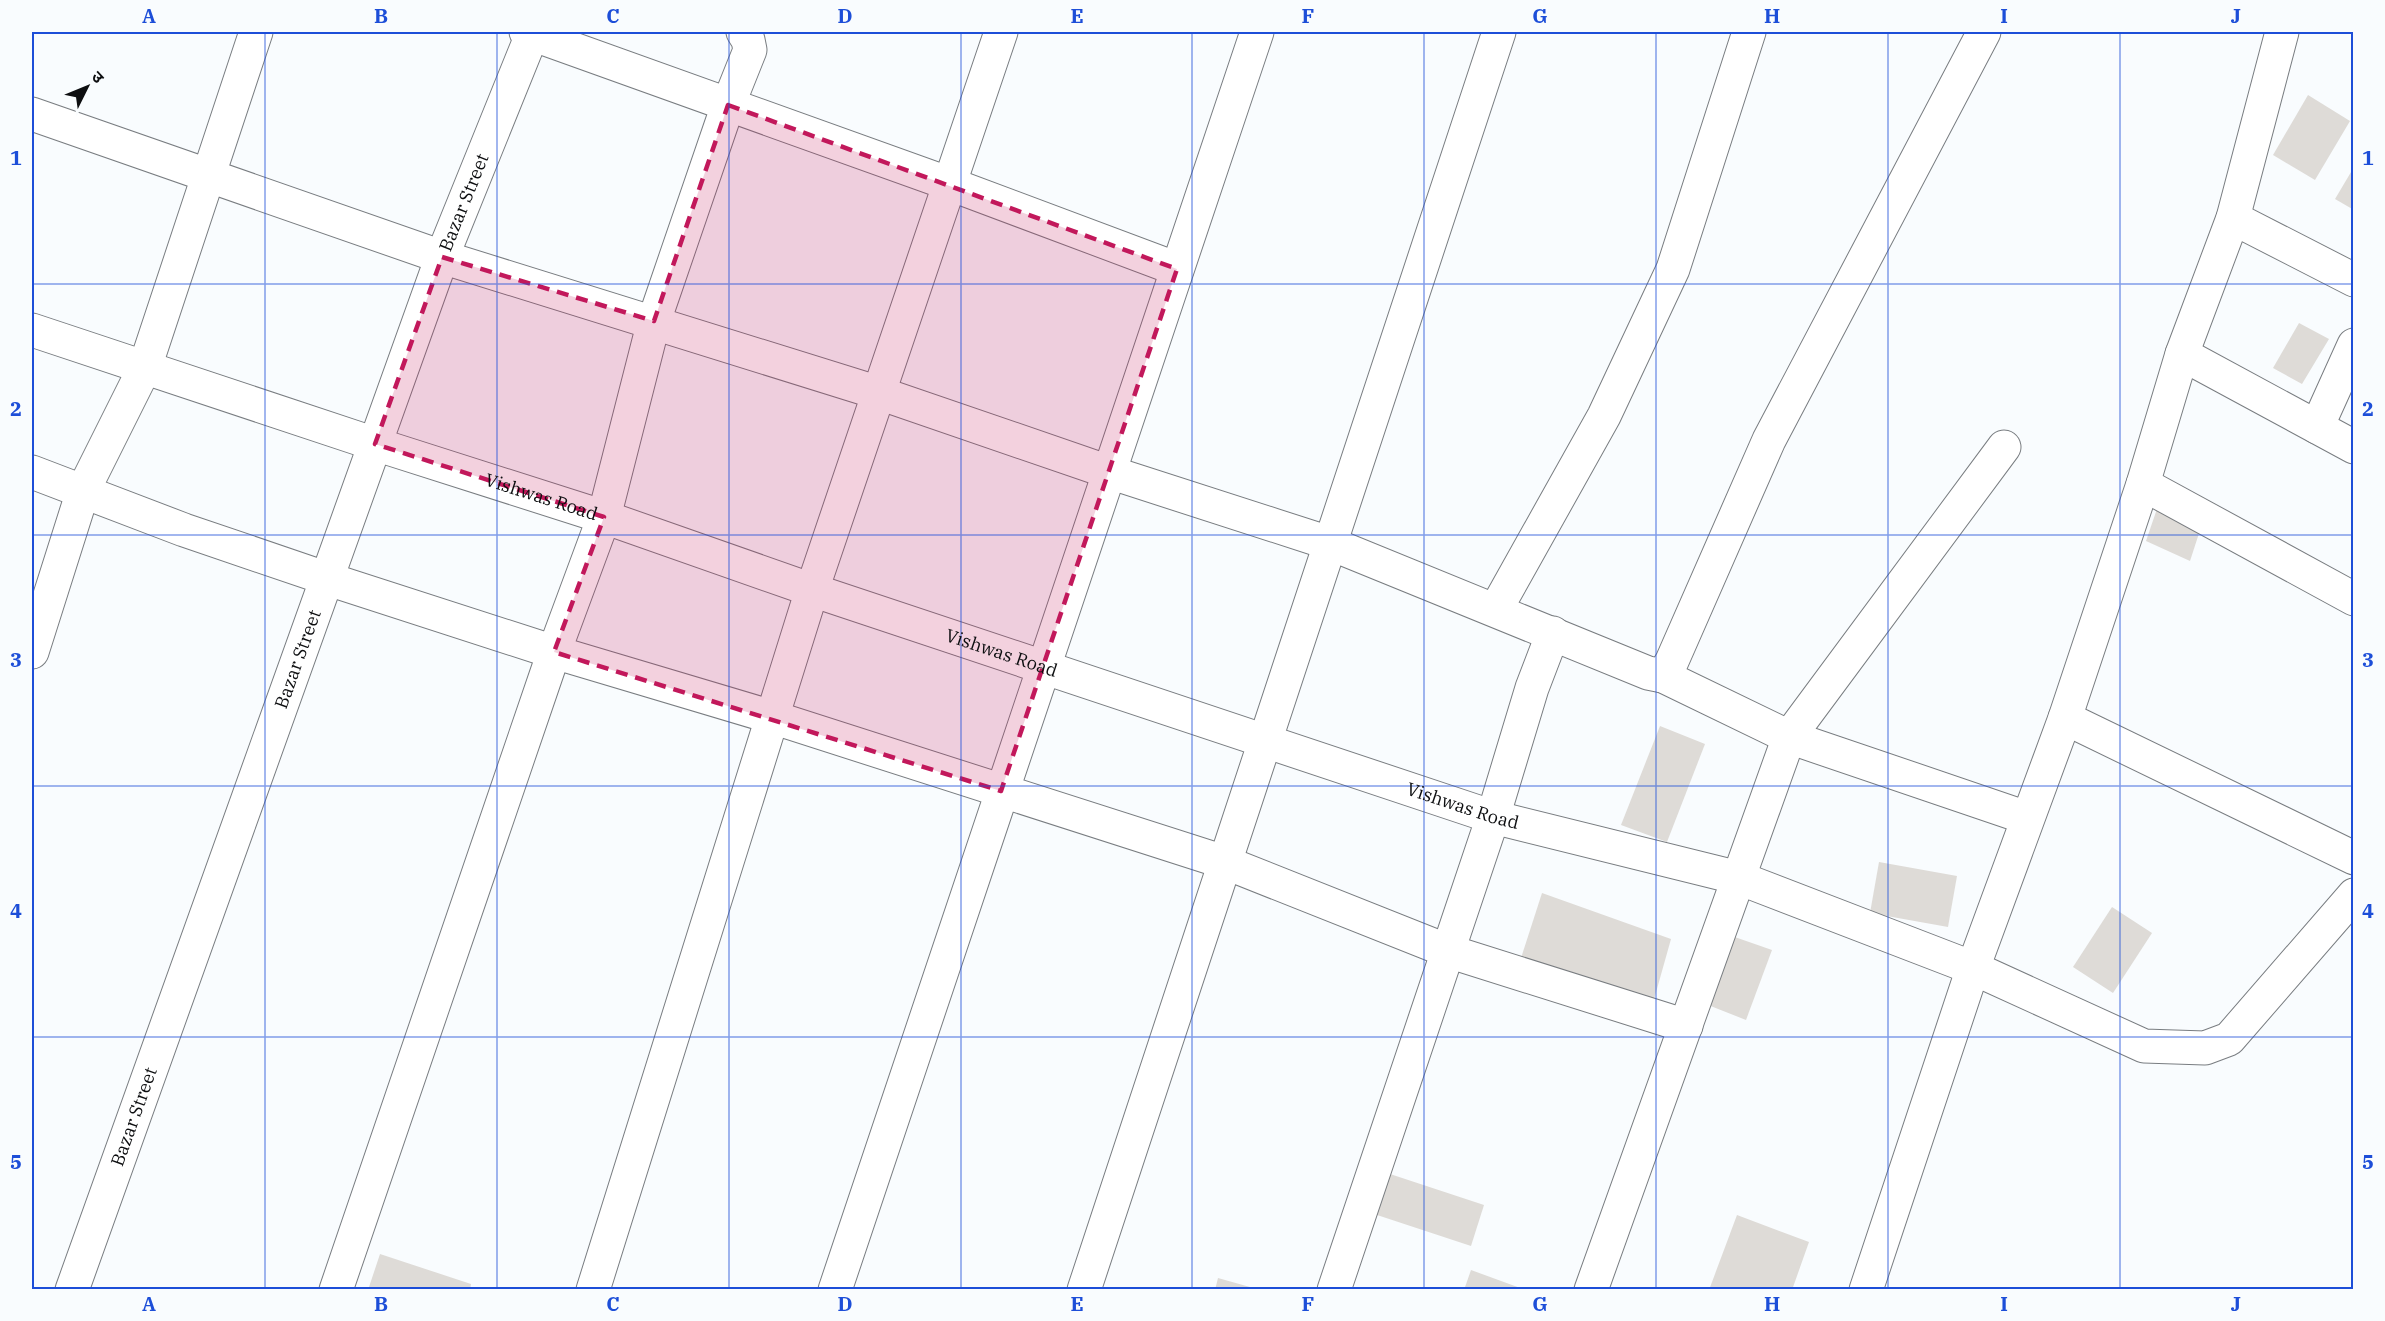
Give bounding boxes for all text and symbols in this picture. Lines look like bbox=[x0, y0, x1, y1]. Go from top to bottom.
text: A bbox=[142, 2, 156, 29]
text: B bbox=[374, 2, 388, 29]
text: C bbox=[606, 2, 620, 29]
text: D bbox=[837, 2, 853, 29]
text: E bbox=[1070, 2, 1084, 29]
text: F bbox=[1302, 2, 1314, 29]
text: G bbox=[1532, 2, 1548, 29]
text: H bbox=[1764, 2, 1780, 29]
text: I bbox=[2000, 2, 2008, 29]
text: J bbox=[2231, 2, 2241, 29]
north arrow bbox=[57, 57, 117, 117]
text: उ bbox=[87, 67, 109, 87]
text: 1 bbox=[10, 144, 22, 171]
text: 1 bbox=[2362, 144, 2374, 171]
street label: Bazar Street bbox=[433, 150, 494, 255]
text: 2 bbox=[10, 395, 22, 422]
text: 2 bbox=[2362, 395, 2374, 422]
street label: Vishwas Road bbox=[482, 468, 601, 525]
street label: Bazar Street bbox=[269, 606, 326, 712]
street label: Vishwas Road bbox=[943, 623, 1061, 682]
text: 3 bbox=[10, 646, 22, 673]
text: 3 bbox=[2362, 646, 2374, 673]
street label: Vishwas Road bbox=[1404, 777, 1521, 834]
text: 4 bbox=[10, 897, 22, 924]
text: 4 bbox=[2362, 897, 2374, 924]
street label: Bazar Street bbox=[105, 1064, 162, 1169]
text: 5 bbox=[10, 1148, 22, 1175]
text: 5 bbox=[2362, 1148, 2374, 1175]
text: A bbox=[142, 1290, 156, 1317]
text: B bbox=[374, 1290, 388, 1317]
text: C bbox=[606, 1290, 620, 1317]
text: D bbox=[837, 1290, 853, 1317]
text: E bbox=[1070, 1290, 1084, 1317]
text: F bbox=[1302, 1290, 1314, 1317]
text: G bbox=[1532, 1290, 1548, 1317]
text: H bbox=[1764, 1290, 1780, 1317]
text: I bbox=[2000, 1290, 2008, 1317]
text: J bbox=[2231, 1290, 2241, 1317]

